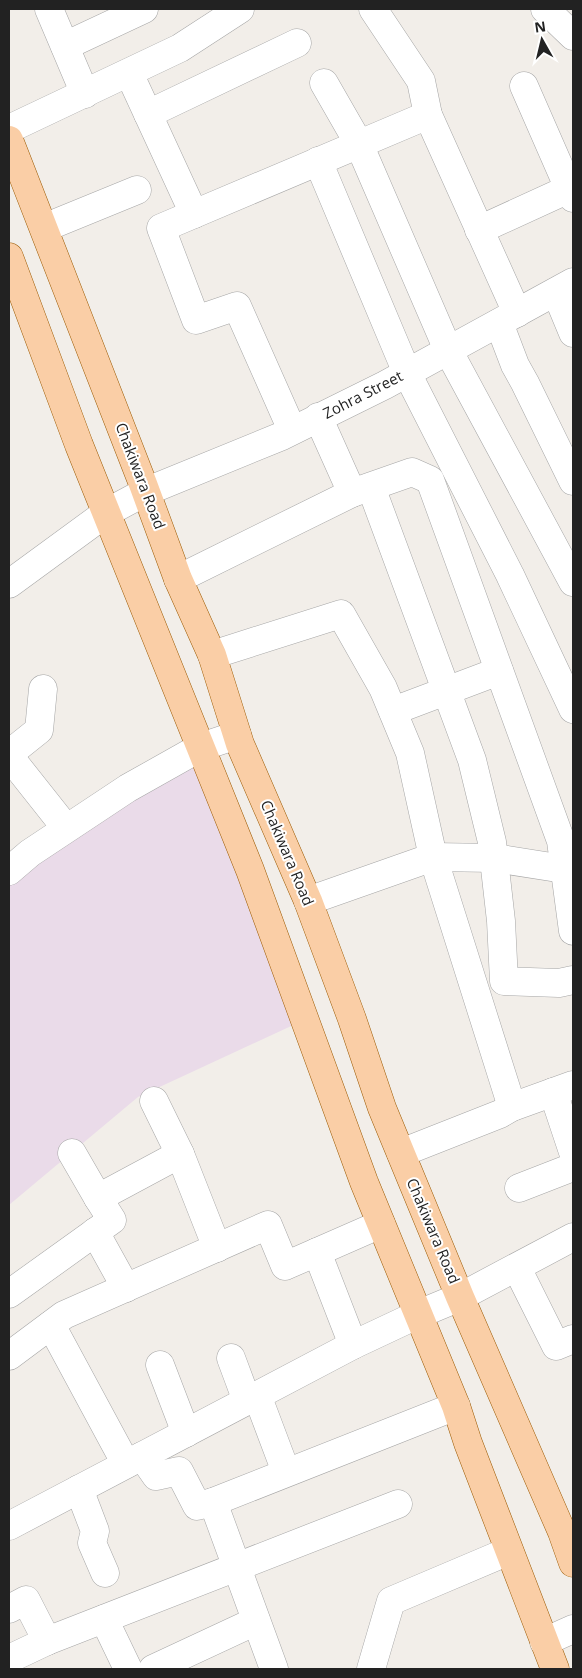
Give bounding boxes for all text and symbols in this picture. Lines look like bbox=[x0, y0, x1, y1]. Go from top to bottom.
north arrow bbox=[517, 15, 567, 65]
text: N bbox=[533, 16, 547, 37]
street label: Zohra Street bbox=[319, 365, 406, 423]
street label: Chakiwara Road bbox=[111, 419, 170, 532]
street label: Chakiwara Road bbox=[257, 797, 319, 908]
street label: Chakiwara Road bbox=[403, 1175, 465, 1286]

